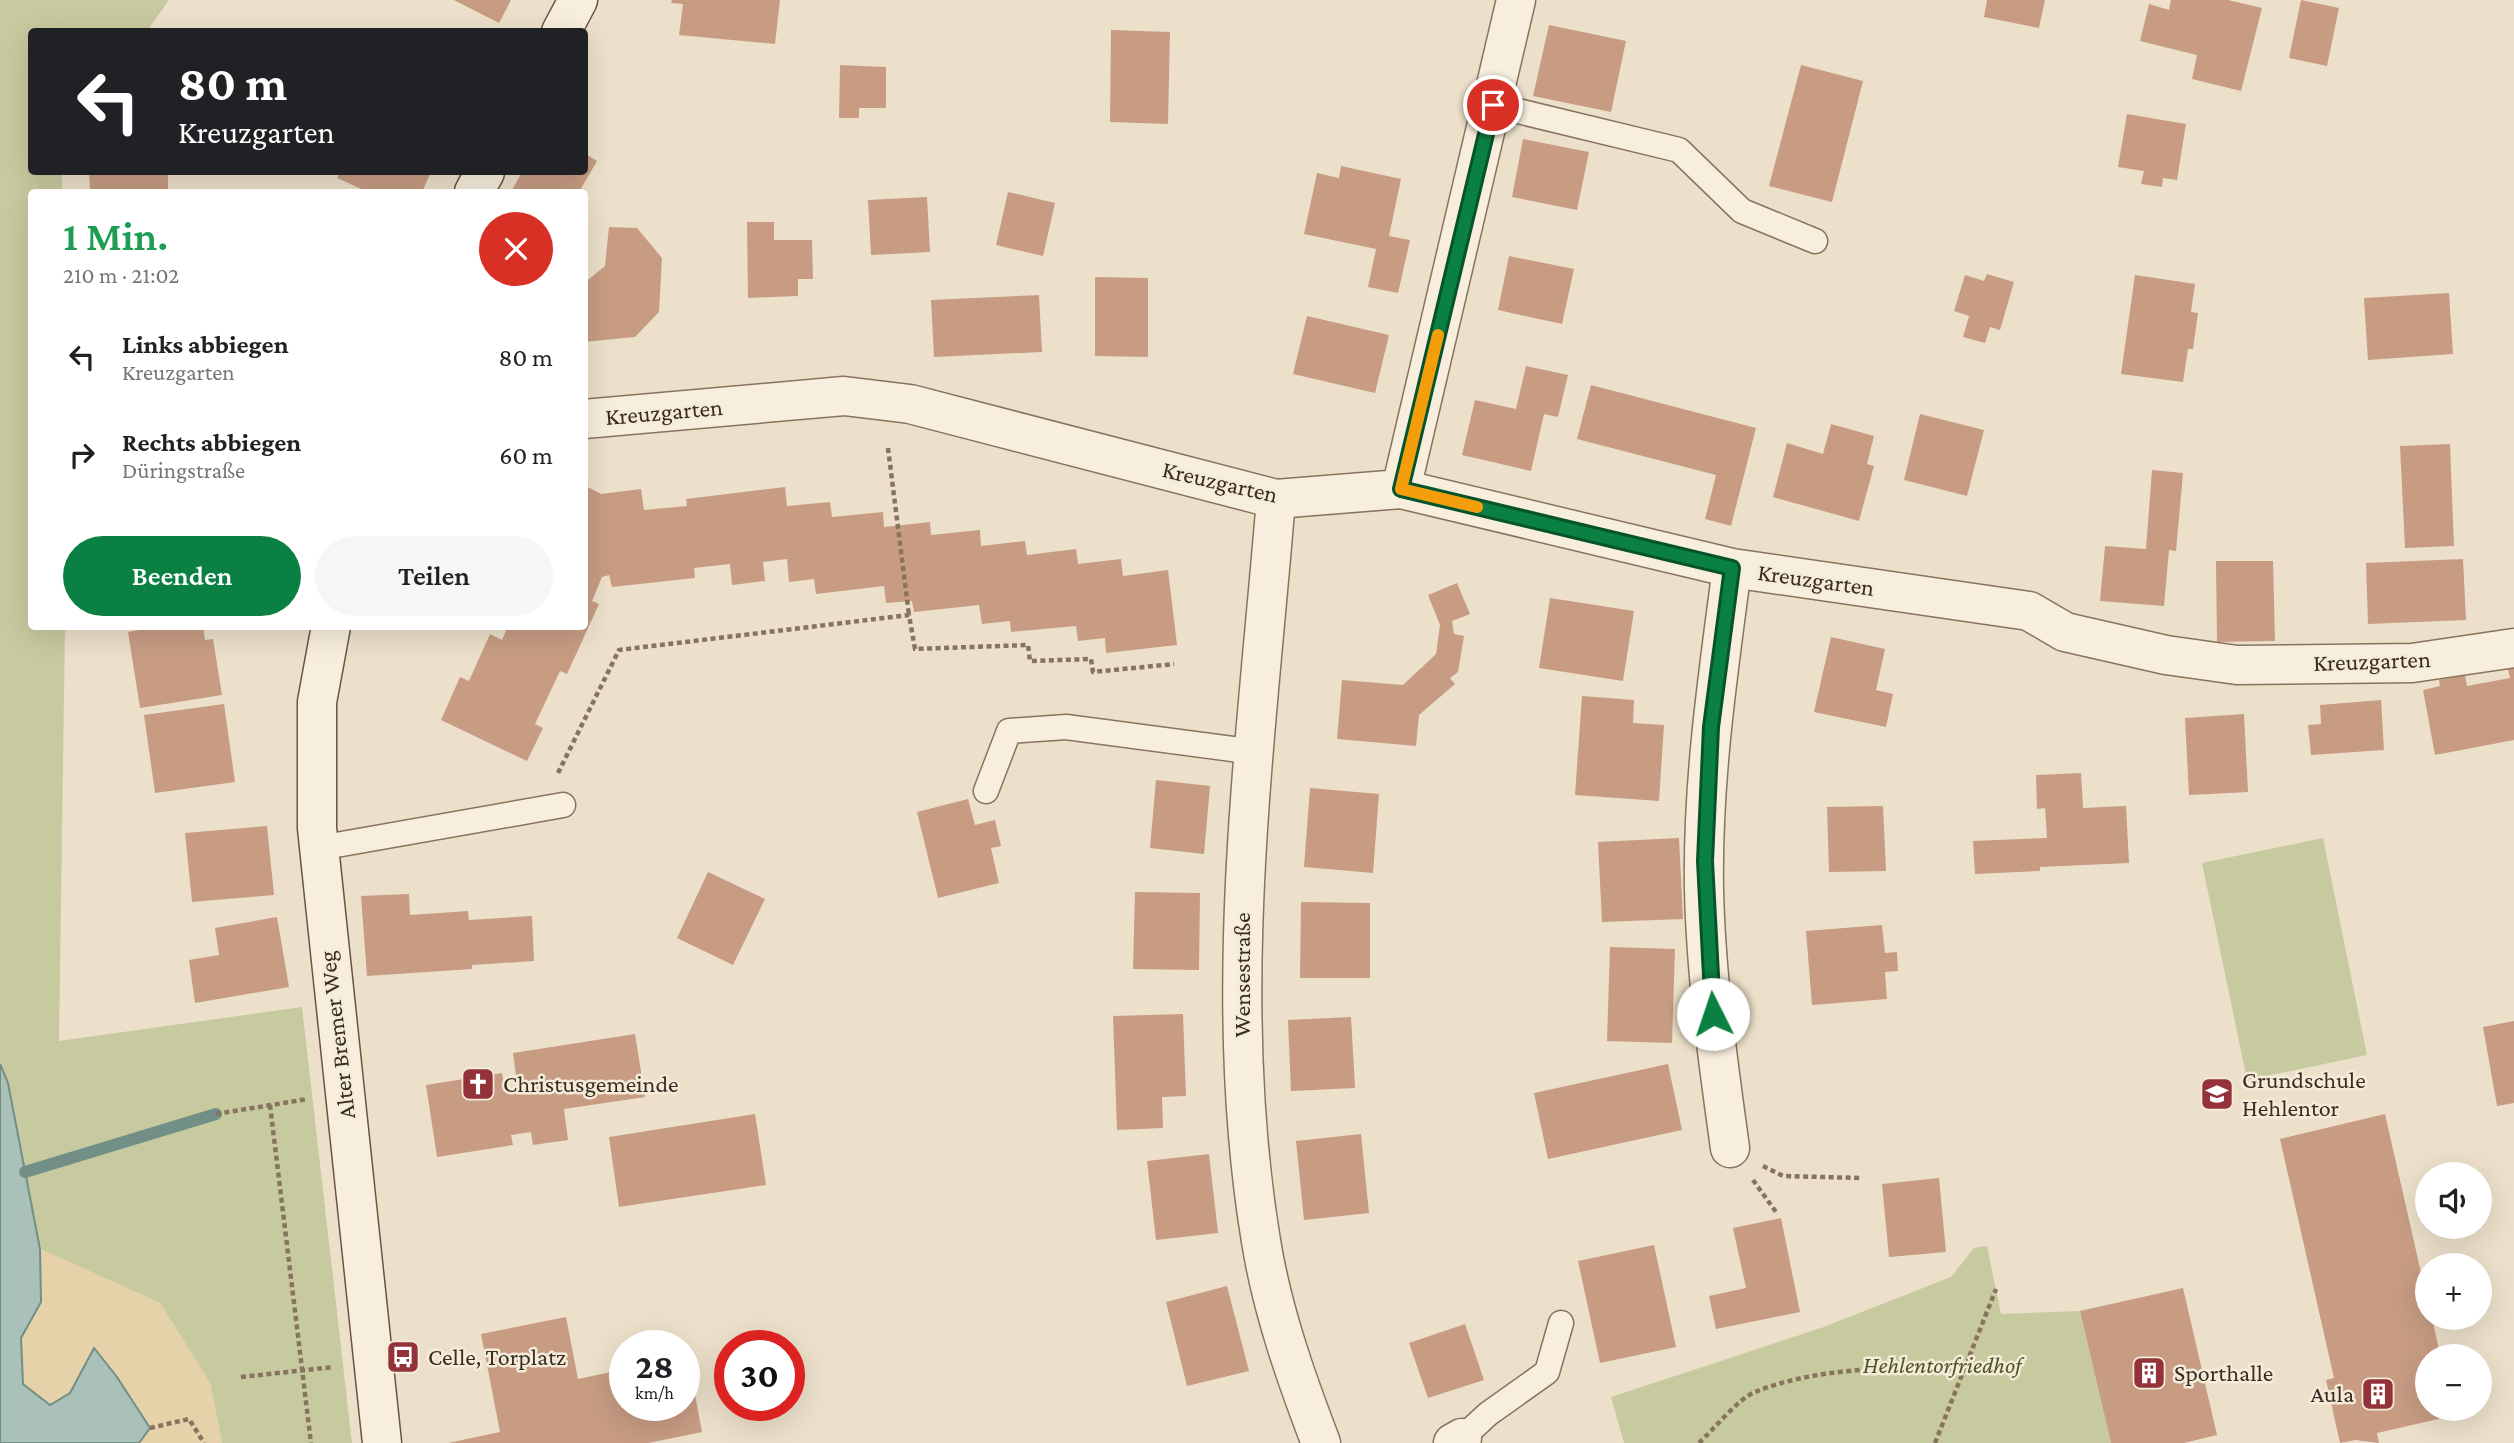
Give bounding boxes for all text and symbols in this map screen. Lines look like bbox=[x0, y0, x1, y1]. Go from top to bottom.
icon: left bbox=[63, 56, 154, 147]
text: 80 m bbox=[178, 56, 287, 111]
pin bbox=[1463, 75, 1523, 135]
icon: arrive bbox=[1474, 86, 1512, 124]
text: Kreuzgarten bbox=[178, 114, 335, 150]
text: 1 Min. bbox=[63, 212, 168, 259]
button: close bbox=[479, 212, 553, 286]
text: 210 m · 21:02 bbox=[63, 262, 179, 288]
text: Links abbiegen bbox=[122, 330, 289, 359]
icon: left bbox=[63, 338, 101, 376]
text: 80 m bbox=[499, 343, 553, 372]
text: Kreuzgarten bbox=[122, 359, 235, 385]
street label: Kreuzgarten bbox=[604, 393, 724, 430]
text: Rechts abbiegen bbox=[122, 428, 301, 457]
icon: right bbox=[63, 436, 101, 474]
text: 60 m bbox=[499, 441, 553, 470]
street label: Kreuzgarten bbox=[1160, 455, 1281, 508]
text: Düringstraße bbox=[122, 457, 245, 483]
button: Beenden bbox=[63, 536, 301, 616]
button: Teilen bbox=[315, 536, 553, 616]
street label: Kreuzgarten bbox=[1756, 558, 1876, 601]
street label: Kreuzgarten bbox=[2313, 645, 2431, 676]
street label: Wensestraße bbox=[1228, 913, 1255, 1037]
street label: Alter Bremer Weg bbox=[313, 949, 360, 1121]
position arrow bbox=[1676, 977, 1750, 1051]
church icon: Christusgemeinde bbox=[459, 1065, 497, 1103]
place label: Grundschule Hehlentor bbox=[2242, 1066, 2366, 1121]
place label: Christusgemeinde bbox=[503, 1070, 679, 1097]
school or university icon: Grundschule Hehlentor bbox=[2198, 1075, 2236, 1113]
map controls bbox=[2415, 1162, 2492, 1421]
button: sound bbox=[2415, 1162, 2492, 1239]
button: + bbox=[2415, 1253, 2492, 1330]
speed limit sign: 30 bbox=[714, 1330, 805, 1421]
bus stop icon: Celle, Torplatz bbox=[384, 1338, 422, 1376]
place label: Celle, Torplatz bbox=[428, 1343, 566, 1370]
button: − bbox=[2415, 1344, 2492, 1421]
text: 28 bbox=[635, 1347, 674, 1386]
park label: Hehlentorfriedhof bbox=[1863, 1351, 2025, 1378]
building icon: Sporthalle bbox=[2130, 1354, 2168, 1392]
place label: Sporthalle bbox=[2174, 1359, 2273, 1386]
building icon: Aula bbox=[2359, 1375, 2397, 1413]
place label: Aula bbox=[2310, 1380, 2354, 1407]
text: km/h bbox=[635, 1383, 674, 1403]

